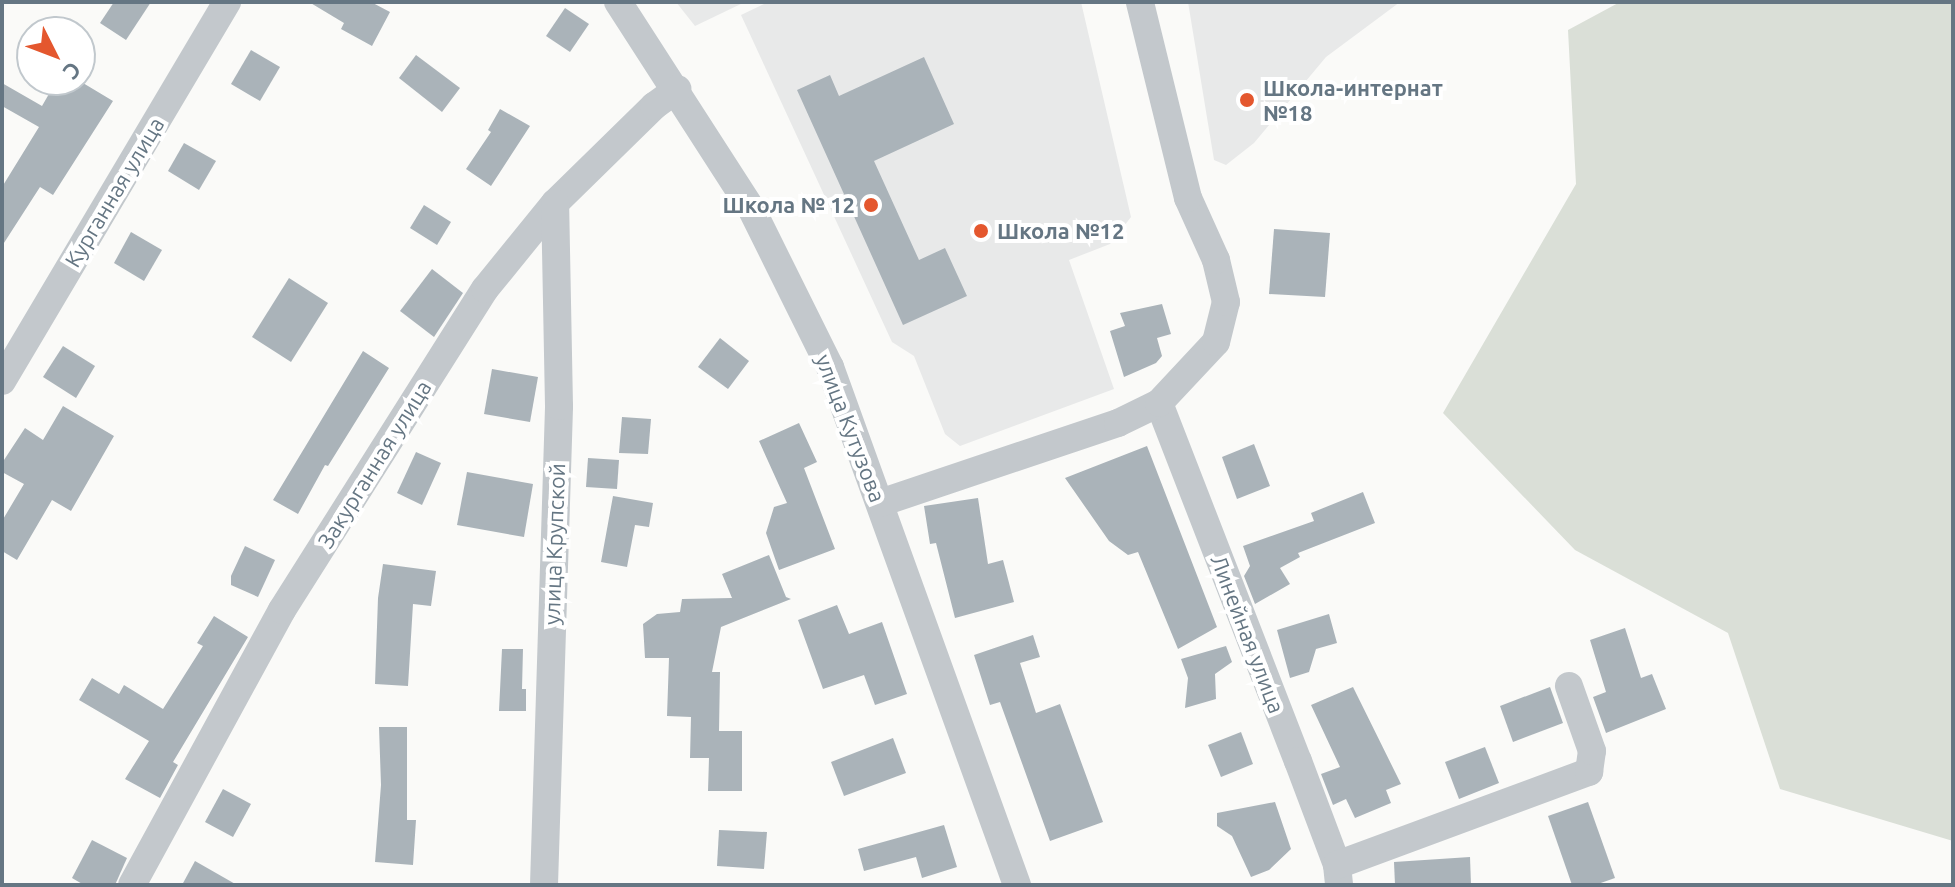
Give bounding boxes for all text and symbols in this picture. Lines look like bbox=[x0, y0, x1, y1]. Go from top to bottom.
north arrow bbox=[16, 16, 96, 96]
text: С bbox=[59, 57, 87, 85]
place label: Школа-интернат №18 bbox=[1263, 74, 1443, 126]
marker: Школа-интернат №18 bbox=[1238, 91, 1256, 109]
street label: Курганная улица bbox=[59, 112, 169, 272]
place label: Школа № 12 bbox=[722, 192, 855, 218]
marker: Школа № 12 bbox=[862, 196, 880, 214]
place label: Школа №12 bbox=[997, 218, 1124, 244]
marker: Школа №12 bbox=[972, 222, 990, 240]
street label: улица Кутузова bbox=[811, 350, 891, 506]
street label: Закурганная улица bbox=[312, 375, 436, 553]
street label: улица Крупской bbox=[538, 463, 570, 625]
street label: Линейная улица bbox=[1206, 551, 1290, 717]

